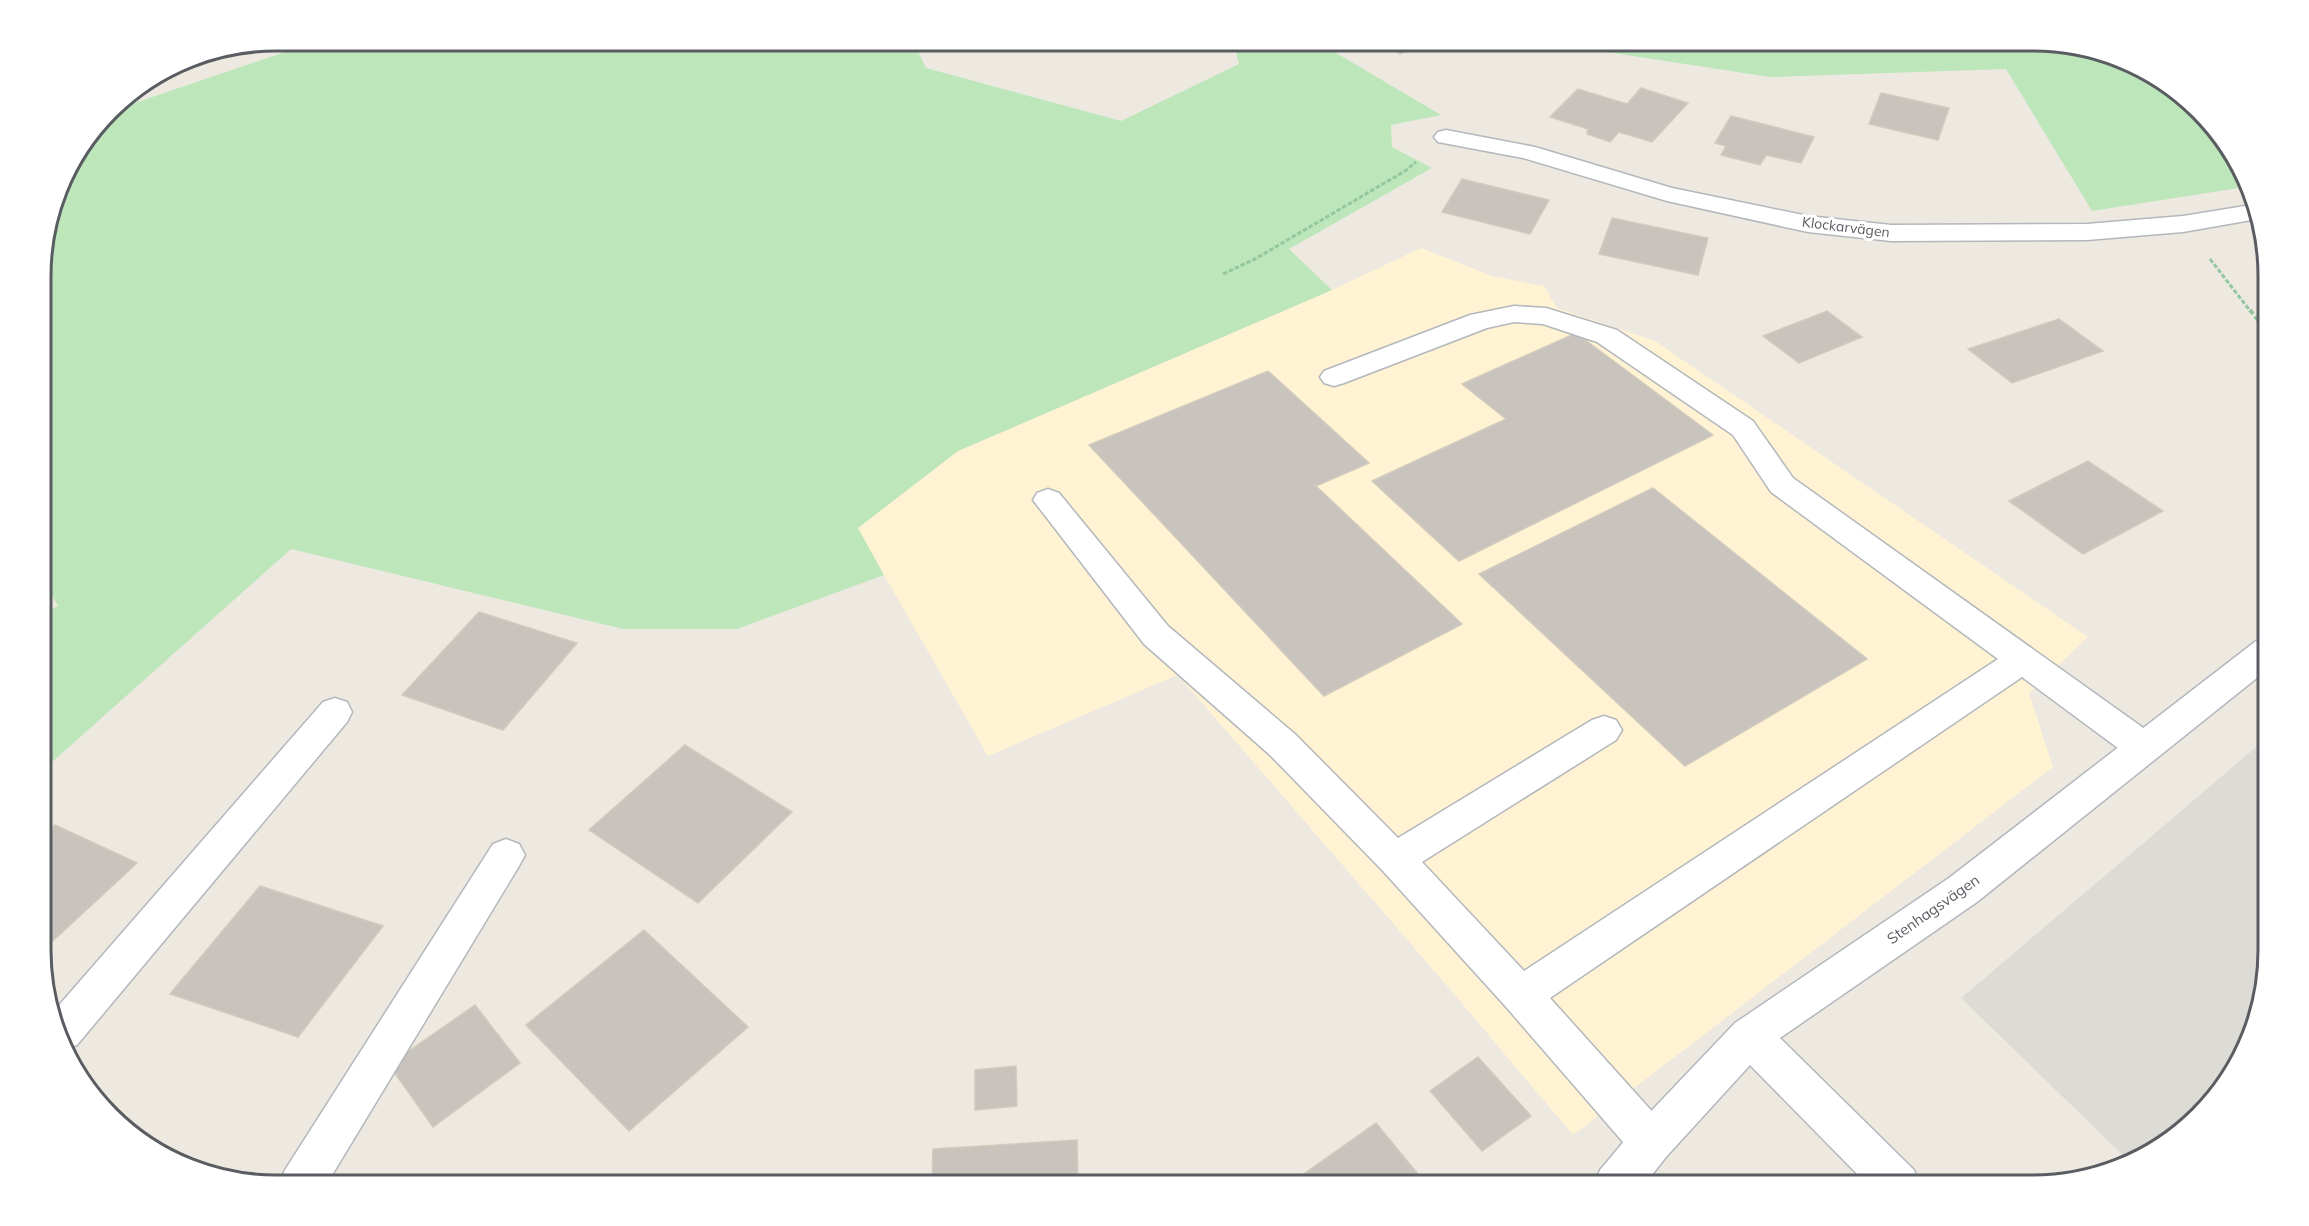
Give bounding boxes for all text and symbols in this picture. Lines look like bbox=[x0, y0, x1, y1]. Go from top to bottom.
street label: Klockarvägen bbox=[1801, 213, 1891, 241]
street label: Stenhagsvägen bbox=[1883, 870, 1983, 948]

